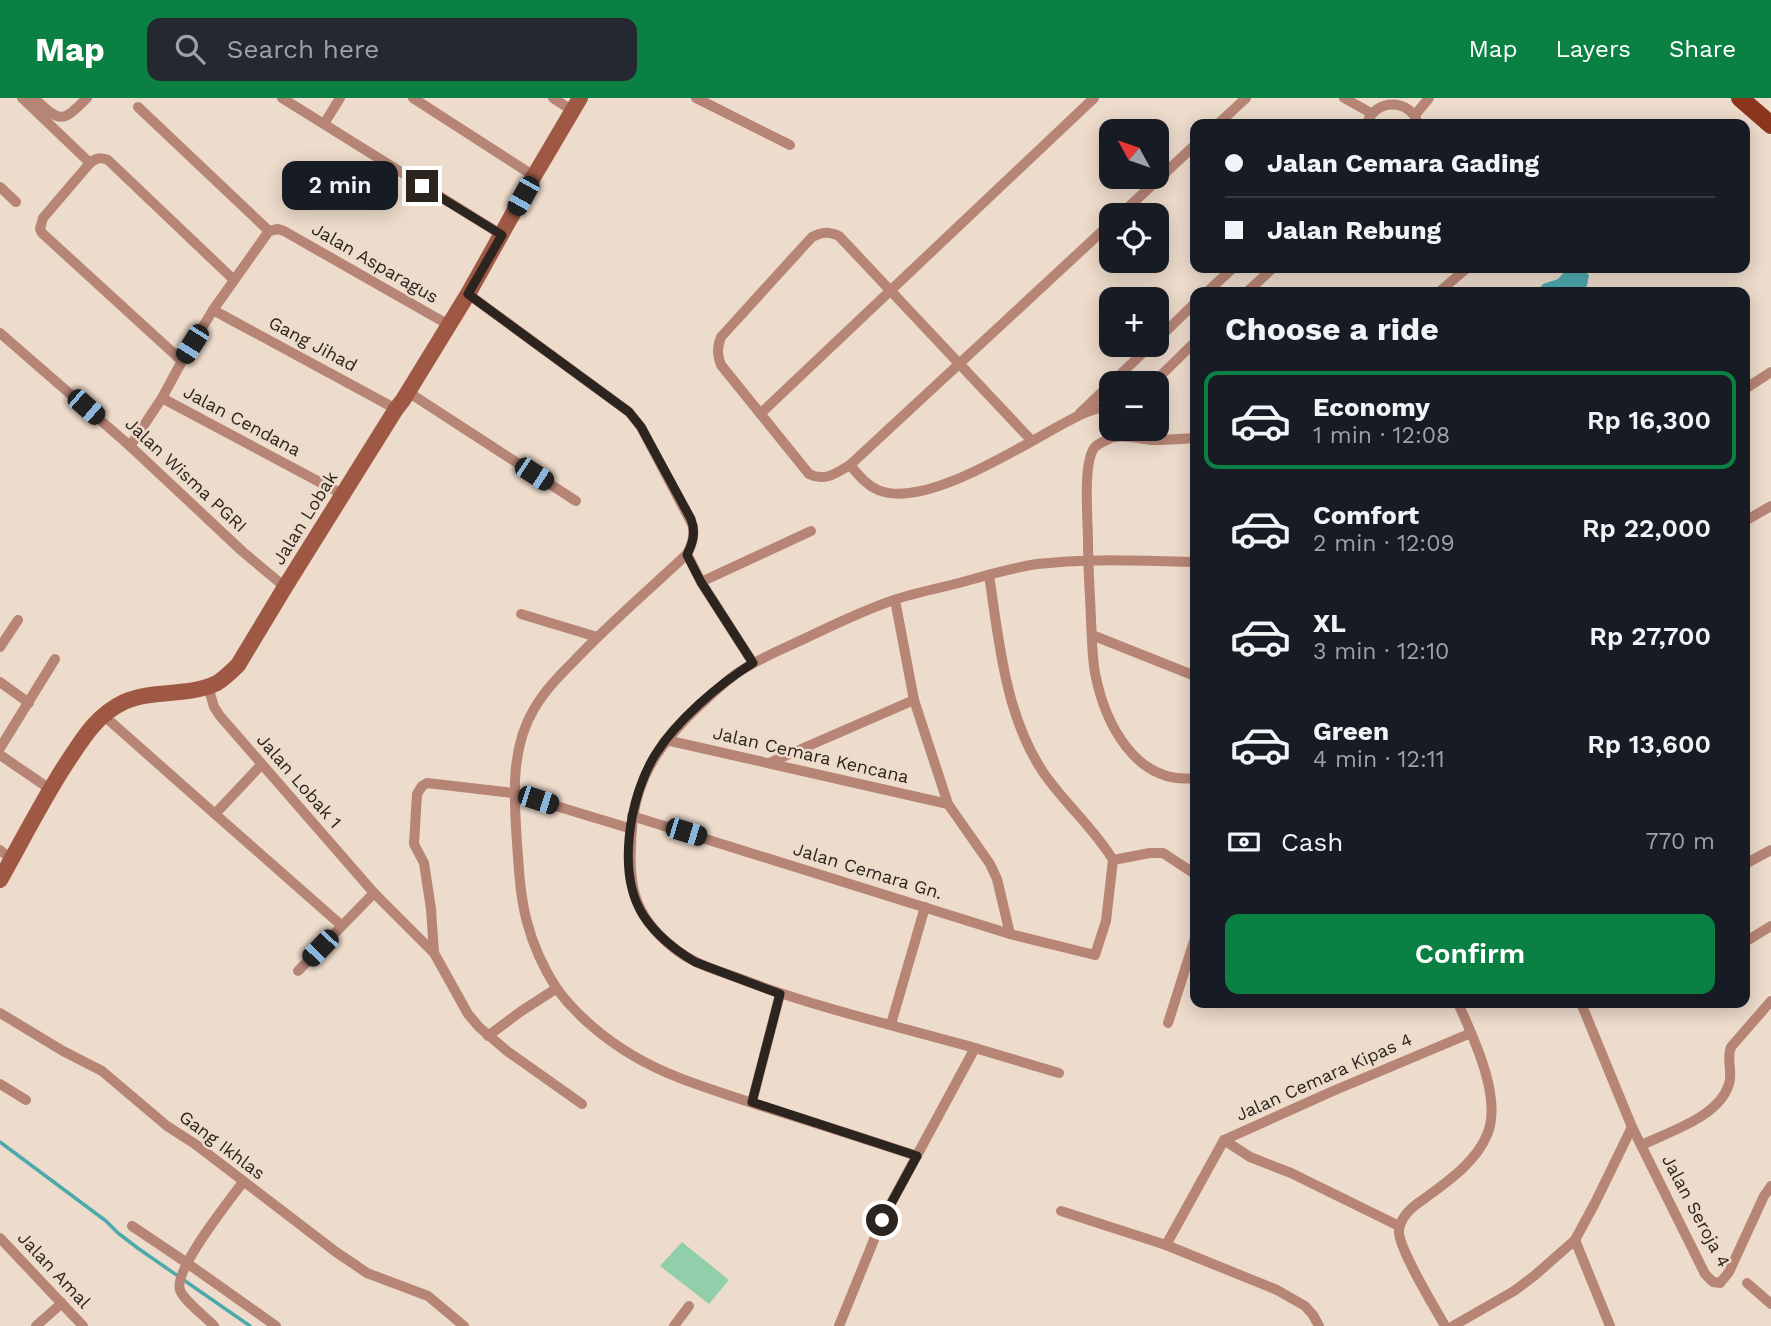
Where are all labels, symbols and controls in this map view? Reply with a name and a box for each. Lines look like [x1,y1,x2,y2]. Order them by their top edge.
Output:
search box [147,18,637,81]
text: Map [35,30,105,69]
icon: search [171,30,209,68]
text: Search here [227,34,379,64]
text: Map [1469,35,1517,63]
text: Layers [1555,35,1631,63]
text: Share [1669,35,1736,63]
north arrow [1099,119,1169,189]
map controls [1099,119,1169,441]
text: Jalan Cemara Gading [1267,148,1539,178]
callout: 2 min [282,162,398,210]
route end [406,170,438,202]
text: 2 min [308,172,372,199]
car [504,173,543,219]
button: locate [1099,203,1169,273]
text: Jalan Rebung [1267,215,1441,245]
street label: Jalan Asparagus [308,218,442,307]
button: + [1099,287,1169,357]
text: Choose a ride [1225,310,1439,348]
street label: Gang Jihad [265,311,361,376]
car [172,321,213,367]
button: − [1099,371,1169,441]
street label: Jalan Cendana [180,381,304,460]
car [64,385,109,429]
icon: car [1229,389,1292,452]
text: Economy [1313,392,1430,422]
text: Rp 16,300 [1587,405,1711,435]
street label: Jalan Wisma PGRI [121,413,251,536]
text: 1 min · 12:08 [1313,422,1450,449]
car [511,454,558,494]
street label: Jalan Lobak [268,467,342,568]
icon: car [1229,497,1292,560]
text: Comfort [1313,500,1419,530]
text: Rp 22,000 [1582,513,1711,543]
text: 2 min · 12:09 [1313,530,1455,557]
icon: car [1229,605,1292,668]
text: XL [1313,608,1346,638]
text: Rp 27,700 [1589,621,1711,651]
text: 3 min · 12:10 [1313,638,1449,665]
icon: car [1229,713,1292,776]
text: Green [1313,716,1389,746]
street label: Jalan Cemara Kencana [711,722,911,787]
street label: Jalan Lobak 1 [253,729,346,832]
text: Rp 13,600 [1587,729,1711,759]
text: 4 min · 12:11 [1313,746,1445,773]
car [515,784,562,816]
car [663,816,710,848]
icon: cash [1225,823,1263,861]
text: Cash [1281,827,1343,857]
text: 770 m [1646,828,1715,855]
street label: Jalan Cemara Gn. [791,838,945,903]
button: Confirm [1225,914,1715,994]
car [298,926,343,970]
street label: Jalan Cemara Kipas 4 [1232,1028,1415,1125]
street label: Gang Ikhlas [175,1106,269,1184]
street label: Jalan Seroja 4 [1658,1151,1735,1271]
route start [866,1204,898,1236]
street label: Jalan Amal [14,1227,95,1313]

